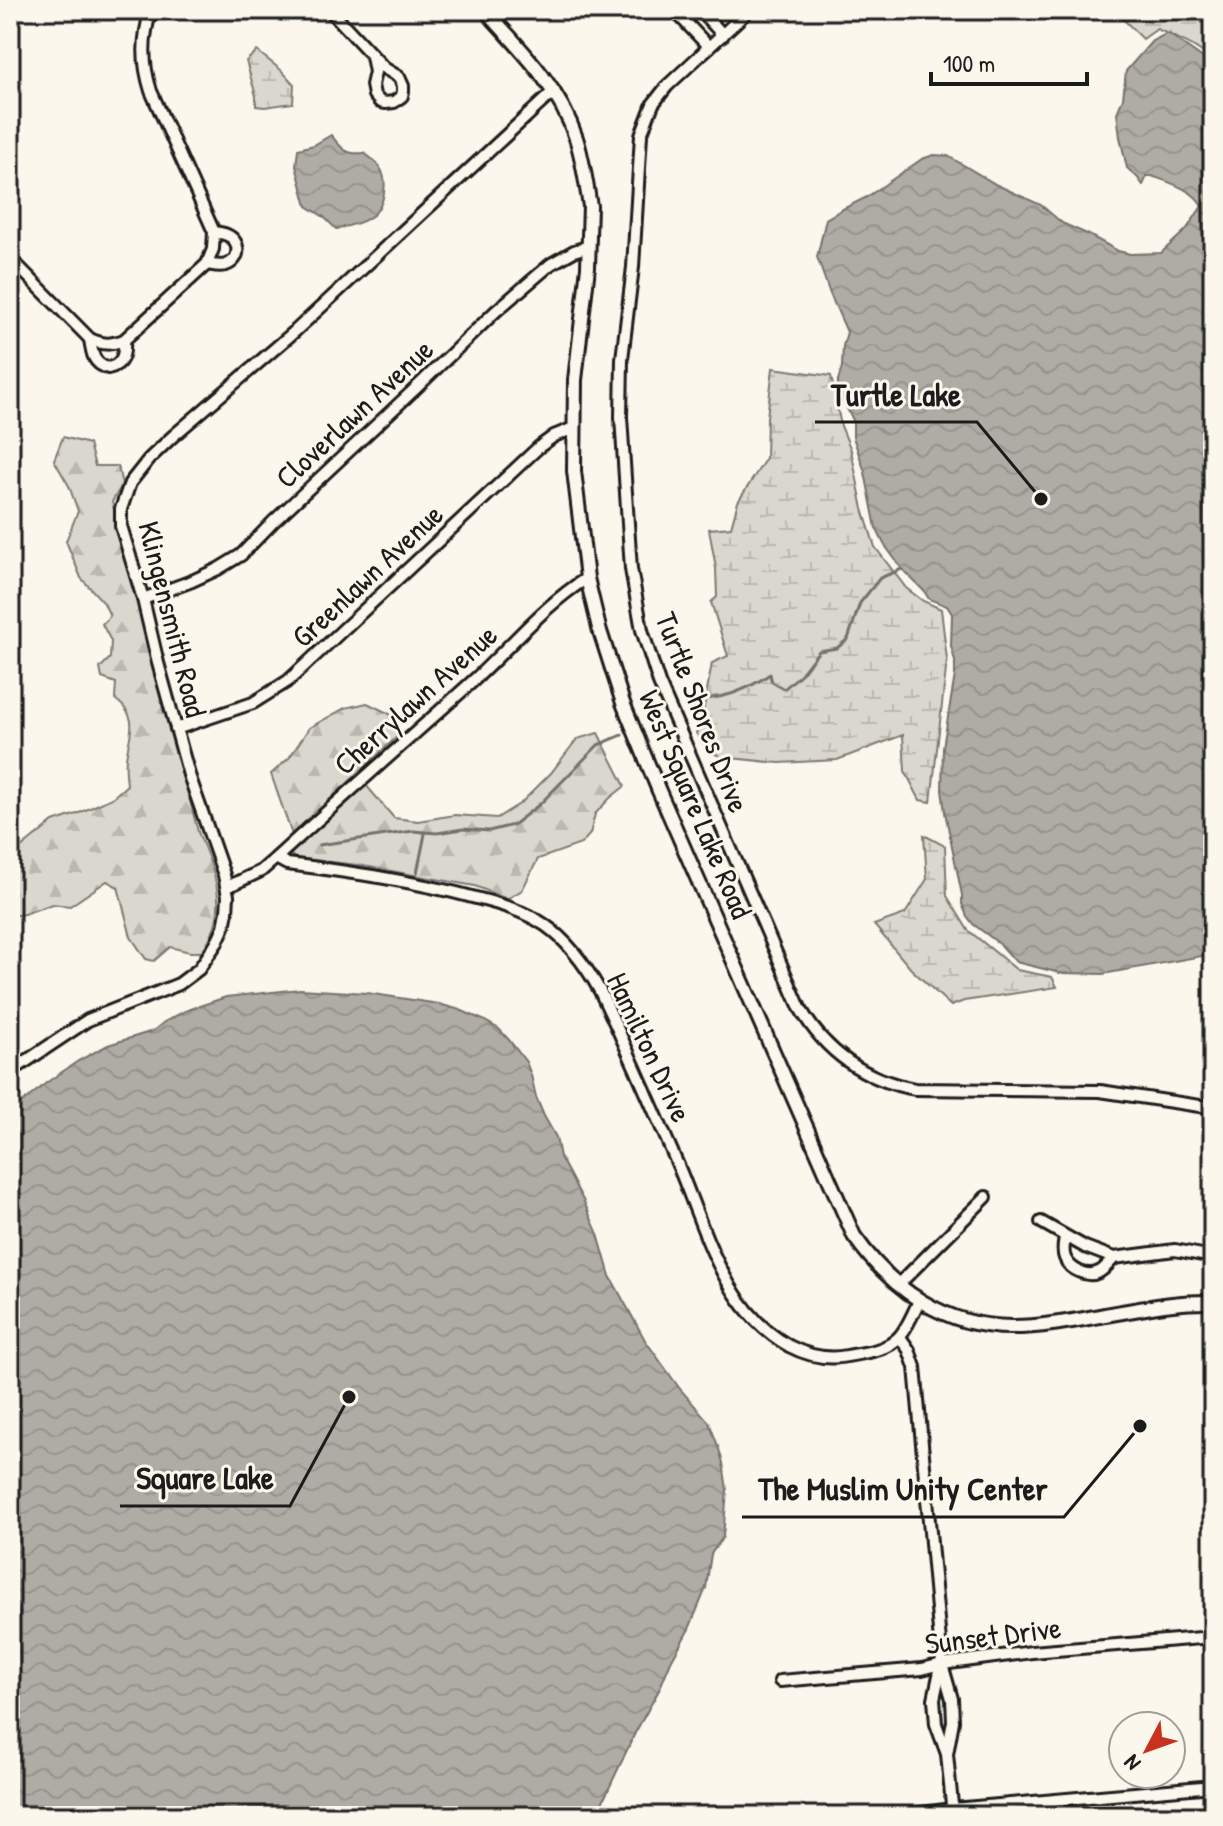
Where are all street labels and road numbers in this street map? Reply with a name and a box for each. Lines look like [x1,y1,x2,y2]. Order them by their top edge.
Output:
street label: Cloverlawn Avenue [266,329,442,497]
street label: Greenlawn Avenue [283,494,451,656]
street label: Klingensmith Road [129,517,217,721]
street label: Turtle Shores Drive [646,606,760,818]
street label: Cherrylawn Avenue [325,615,505,783]
street label: West Square Lake Road [630,684,762,925]
street label: Hamilton Drive [598,966,702,1128]
street label: Sunset Drive [923,1607,1063,1663]

